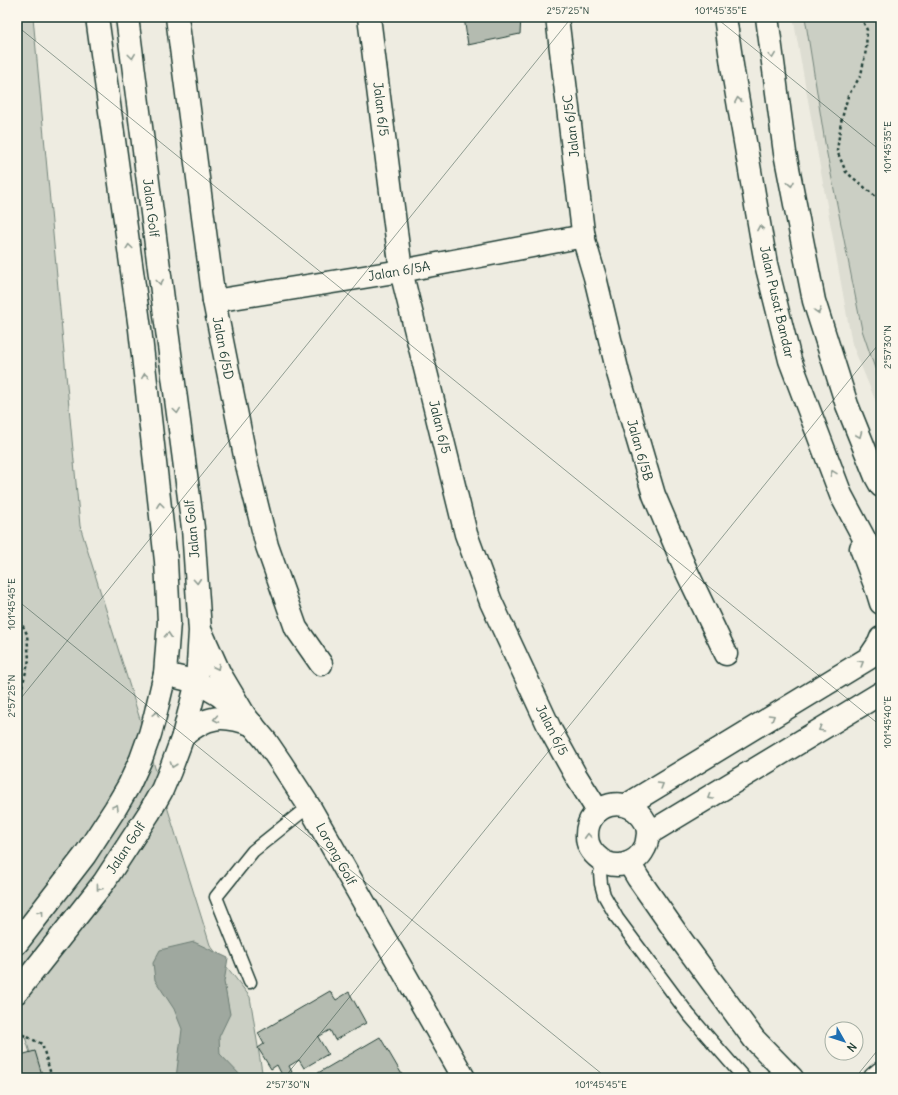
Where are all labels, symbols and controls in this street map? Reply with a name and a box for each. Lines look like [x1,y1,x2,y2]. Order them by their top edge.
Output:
text: 2°57'25"N [547,4,589,17]
text: 101°45'35"E [695,4,747,17]
one-way arrow [127,53,136,59]
one-way arrow [767,53,776,59]
street label: Jalan 6/5 [369,81,393,137]
street label: Jalan 6/5C [559,93,583,158]
one-way arrow [734,97,742,103]
text: 101°45'35"E [881,121,894,173]
street label: Jalan Golf [139,178,163,239]
one-way arrow [786,181,795,187]
one-way arrow [756,225,765,231]
one-way arrow [125,244,134,250]
street label: Jalan Pusat Bandar [756,244,798,361]
street label: Jalan 6/5A [367,257,431,285]
one-way arrow [155,279,164,285]
one-way arrow [813,308,822,315]
street label: Jalan 6/5D [209,315,237,381]
text: 2°57'30"N [881,325,894,369]
one-way arrow [141,373,150,379]
street label: Jalan 6/5 [425,398,455,456]
one-way arrow [173,408,182,414]
street label: Jalan 6/5B [623,417,657,483]
one-way arrow [854,430,862,438]
one-way arrow [829,469,837,476]
street label: Jalan Golf [180,498,204,559]
one-way arrow [156,502,165,508]
text: 101°45'45"E [5,578,18,630]
one-way arrow [193,578,202,584]
one-way arrow [163,632,172,638]
one-way arrow [857,660,864,667]
one-way arrow [212,662,220,670]
text: 2°57'25"N [5,675,18,717]
text: 101°45'40"E [881,696,894,748]
street label: Jalan 6/5 [532,702,572,758]
one-way arrow [151,711,159,718]
one-way arrow [213,714,219,723]
one-way arrow [768,714,775,722]
one-way arrow [818,725,825,732]
one-way arrow [169,761,177,768]
one-way arrow [657,782,664,790]
one-way arrow [707,792,714,800]
one-way arrow [111,804,119,811]
street label: Jalan Golf [103,818,150,877]
street label: Lorong Golf [312,820,360,889]
one-way arrow [583,832,592,839]
one-way arrow [97,883,104,890]
one-way arrow [36,910,43,917]
north arrow [824,1021,864,1061]
text: N [844,1040,860,1055]
text: 2°57'30"N [266,1078,310,1091]
text: 101°45'45"E [575,1078,627,1091]

